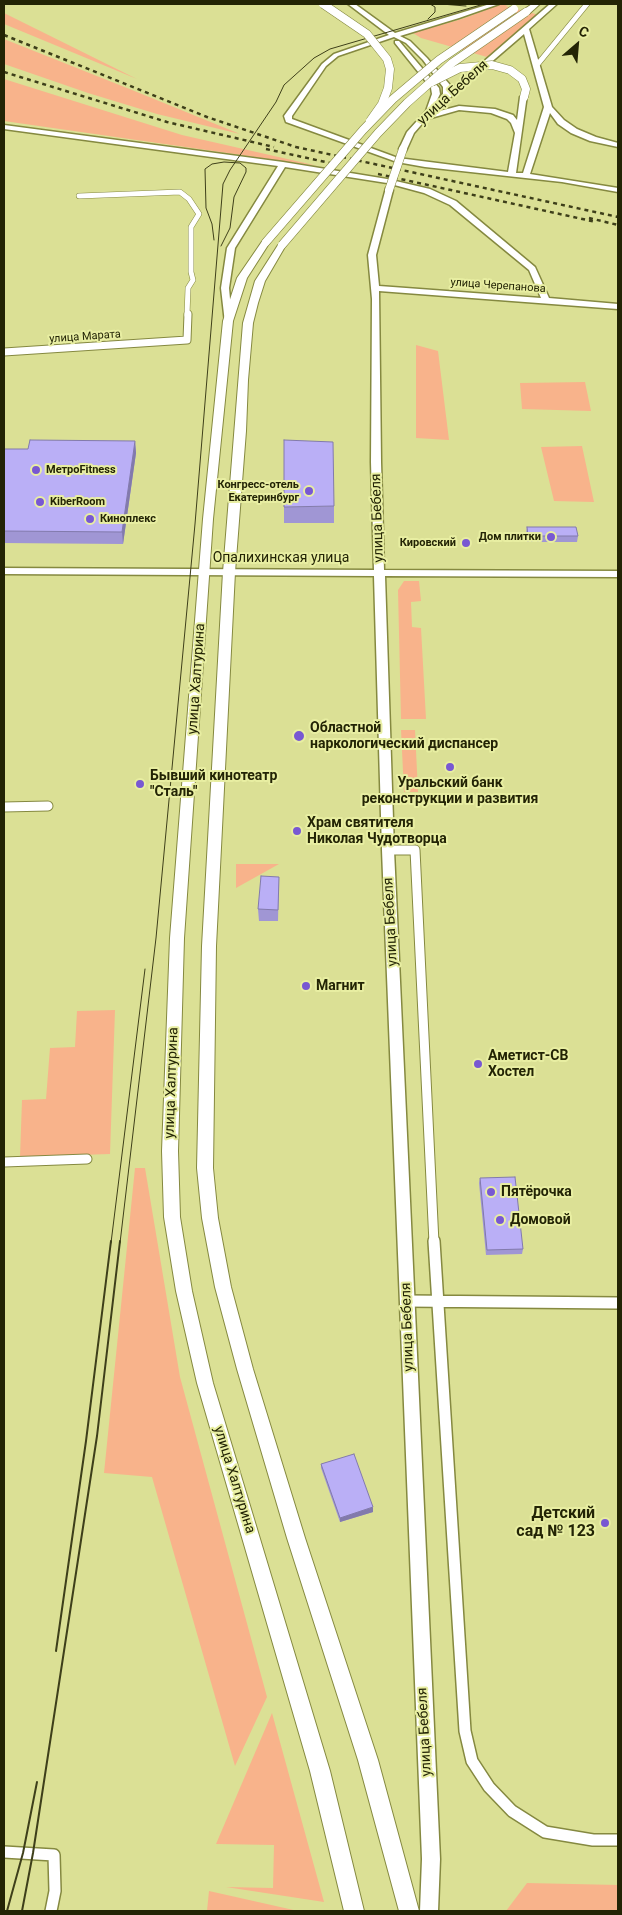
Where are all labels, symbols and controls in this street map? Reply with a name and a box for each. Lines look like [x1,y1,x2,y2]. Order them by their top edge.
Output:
north arrow [552,20,602,70]
text: С [576,22,592,41]
street label: улица Бебеля [414,57,492,129]
street label: улица Черепанова [450,276,546,296]
street label: улица Марата [49,328,121,346]
place label: МетроFitness [46,463,116,477]
marker: МетроFitness [30,464,42,476]
street label: улица Бебеля [368,473,388,563]
place label: Конгресс-отель Екатеринбург [217,478,299,504]
marker: Конгресс-отель Екатеринбург [303,485,315,497]
place label: KiberRoom [50,495,105,509]
marker: KiberRoom [34,496,46,508]
place label: Киноплекс [100,512,156,526]
marker: Киноплекс [84,513,96,525]
place label: Дом плитки [479,530,541,544]
marker: Дом плитки [545,531,557,543]
place label: Кировский [400,536,456,550]
marker: Кировский [460,537,472,549]
street label: Опалихинская улица [213,550,349,566]
street label: улица Халтурина [185,623,209,735]
place label: Областной наркологический диспансер [310,720,498,752]
marker: Областной наркологический диспансер [292,729,306,743]
marker: Уральский банк реконструкции и развития [444,761,456,773]
place label: Бывший кинотеатр "Сталь" [150,768,277,800]
place label: Уральский банк реконструкции и развития [362,775,538,808]
marker: Бывший кинотеатр "Сталь" [134,778,146,790]
place label: Храм святителя Николая Чудотворца [307,815,447,848]
marker: Храм святителя Николая Чудотворца [291,825,303,837]
street label: улица Бебеля [380,877,402,967]
place label: Магнит [316,978,365,994]
marker: Магнит [300,980,312,992]
street label: улица Халтурина [162,1027,182,1139]
place label: Аметист-СВ Хостел [488,1048,568,1080]
marker: Аметист-СВ Хостел [472,1058,484,1070]
place label: Пятёрочка [501,1184,572,1200]
marker: Пятёрочка [485,1186,497,1198]
place label: Домовой [510,1212,571,1228]
marker: Домовой [494,1214,506,1226]
street label: улица Бебеля [398,1282,418,1372]
street label: улица Халтурина [210,1424,258,1536]
place label: Детский сад № 123 [516,1504,595,1542]
marker: Детский сад № 123 [599,1517,611,1529]
street label: улица Бебеля [414,1687,436,1777]

